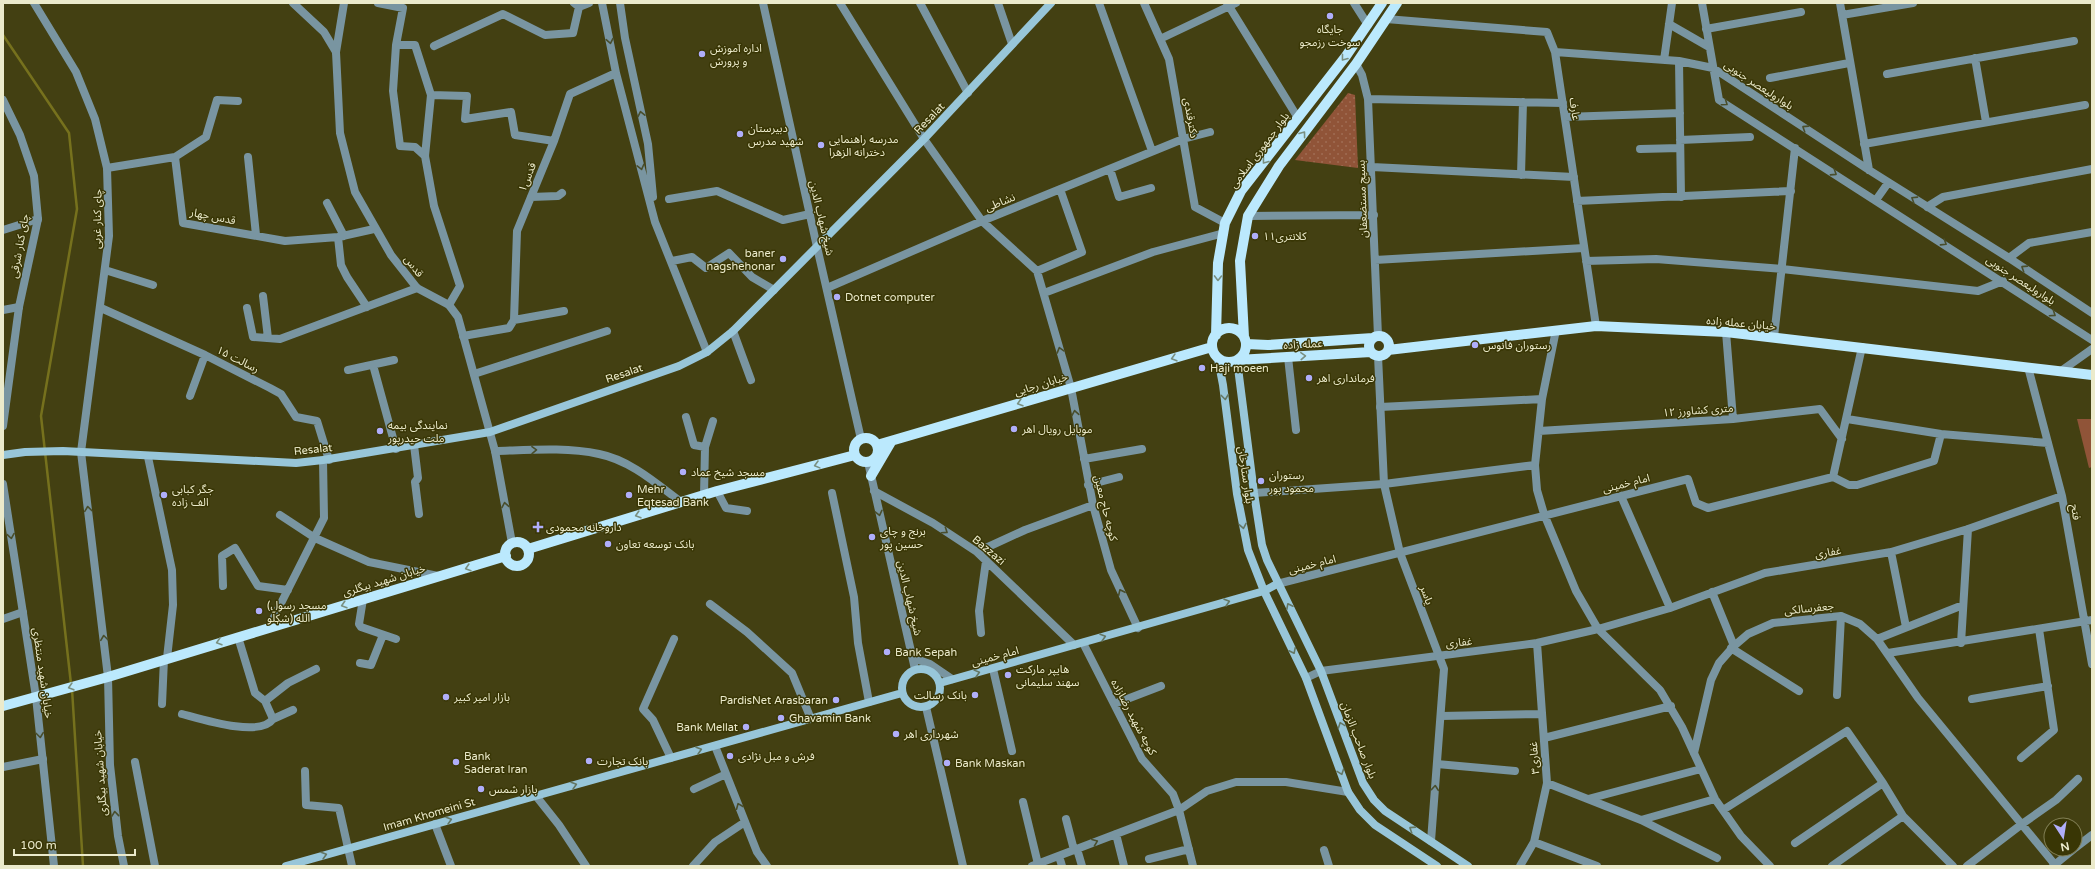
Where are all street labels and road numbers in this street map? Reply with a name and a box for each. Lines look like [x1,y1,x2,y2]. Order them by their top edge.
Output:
street label: بلوارولیعصر جنوبی [1722,58,1796,113]
street label: دکترقندی [1181,97,1200,139]
street label: عارف [1566,97,1583,122]
street label: Resalat [911,100,947,137]
street label: بلوار جمهوری اسلامی [1227,110,1292,191]
street label: بسیج مستضعفان [1355,160,1371,238]
street label: قدس۱ [516,161,539,194]
street label: شیخ شهاب الدین [806,179,837,257]
street label: چای کنار غربی [90,188,106,249]
street label: نشاطی [983,191,1017,214]
street label: قدس چهار [188,206,237,228]
street label: چای کنار شرقی [7,212,33,279]
street label: قدس [401,253,426,280]
street label: بلوارولیعصر جنوبی [1984,253,2058,308]
street label: خیابان عمله زاده [1706,314,1777,333]
street label: عمله زاده [1283,337,1324,352]
street label: رسالت ۱۵ [214,343,261,376]
street label: Resalat [604,361,644,386]
street label: خیابان رجایی [1013,370,1070,399]
street label: ۱۲ متری کشاورز [1662,402,1734,419]
street label: Resalat [293,441,333,458]
street label: بلوار ستارخان [1235,446,1256,505]
street label: امام خمینی [1601,471,1652,497]
street label: کوچه حاج معین [1090,474,1120,543]
street label: فتح [2067,503,2083,521]
street label: Bazzazi [969,533,1008,568]
street label: غفاری [1814,544,1843,561]
street label: امام خمینی [1287,552,1338,578]
street label: شیخ شهاب الدین [894,559,925,637]
street label: خیابان شهید بیگلری [341,562,428,599]
street label: یاسر [1417,583,1436,607]
street label: جعفرسالکی [1783,599,1835,618]
street label: خیابان شهید منتظری [30,627,55,720]
street label: غفاری [1445,635,1473,650]
street label: امام خمینی [970,644,1021,670]
street label: کوچه شهید رضازاده [1107,677,1159,758]
street label: بلوار صاحب الزمان [1338,700,1379,781]
street label: خیابان شهید بیگلری [91,729,110,816]
street label: غفاری۳ [1527,741,1542,775]
street label: Imam Khomeini St [382,795,477,834]

